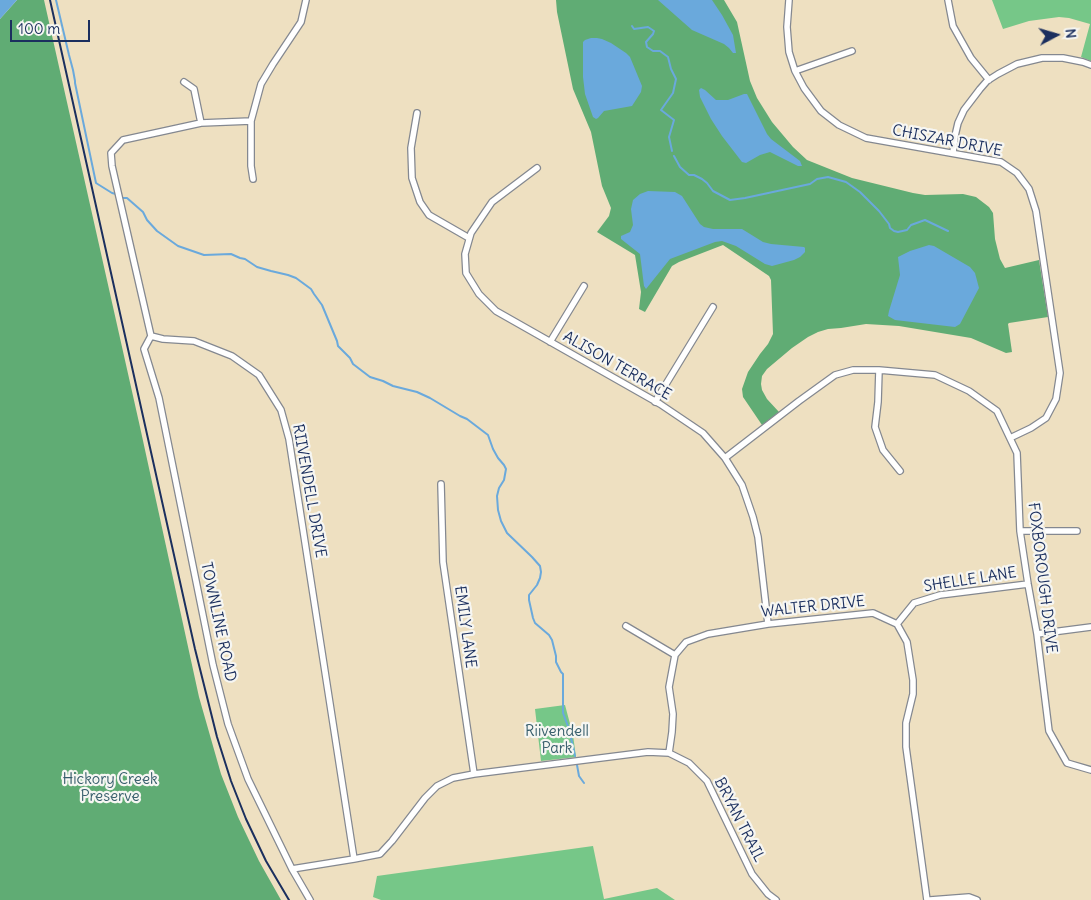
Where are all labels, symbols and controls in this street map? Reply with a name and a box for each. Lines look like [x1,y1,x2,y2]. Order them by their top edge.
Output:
scale bar [12,10,92,42]
north arrow [1031,10,1081,60]
text: 100 m [18,19,60,38]
text: N [1061,28,1080,39]
street label: CHISZAR DRIVE [891,122,1003,160]
street label: ALISON TERRACE [560,328,674,404]
street label: RIIVENDELL DRIVE [288,423,330,559]
street label: FOXBOROUGH DRIVE [1024,502,1060,654]
street label: TOWNLINE ROAD [197,561,239,683]
street label: SHELLE LANE [922,564,1018,596]
street label: EMILY LANE [450,585,480,669]
street label: WALTER DRIVE [760,593,866,621]
park label: Riivendell Park [525,723,589,758]
park label: Hickory Creek Preserve [62,771,158,806]
street label: BRYAN TRAIL [710,775,768,865]

